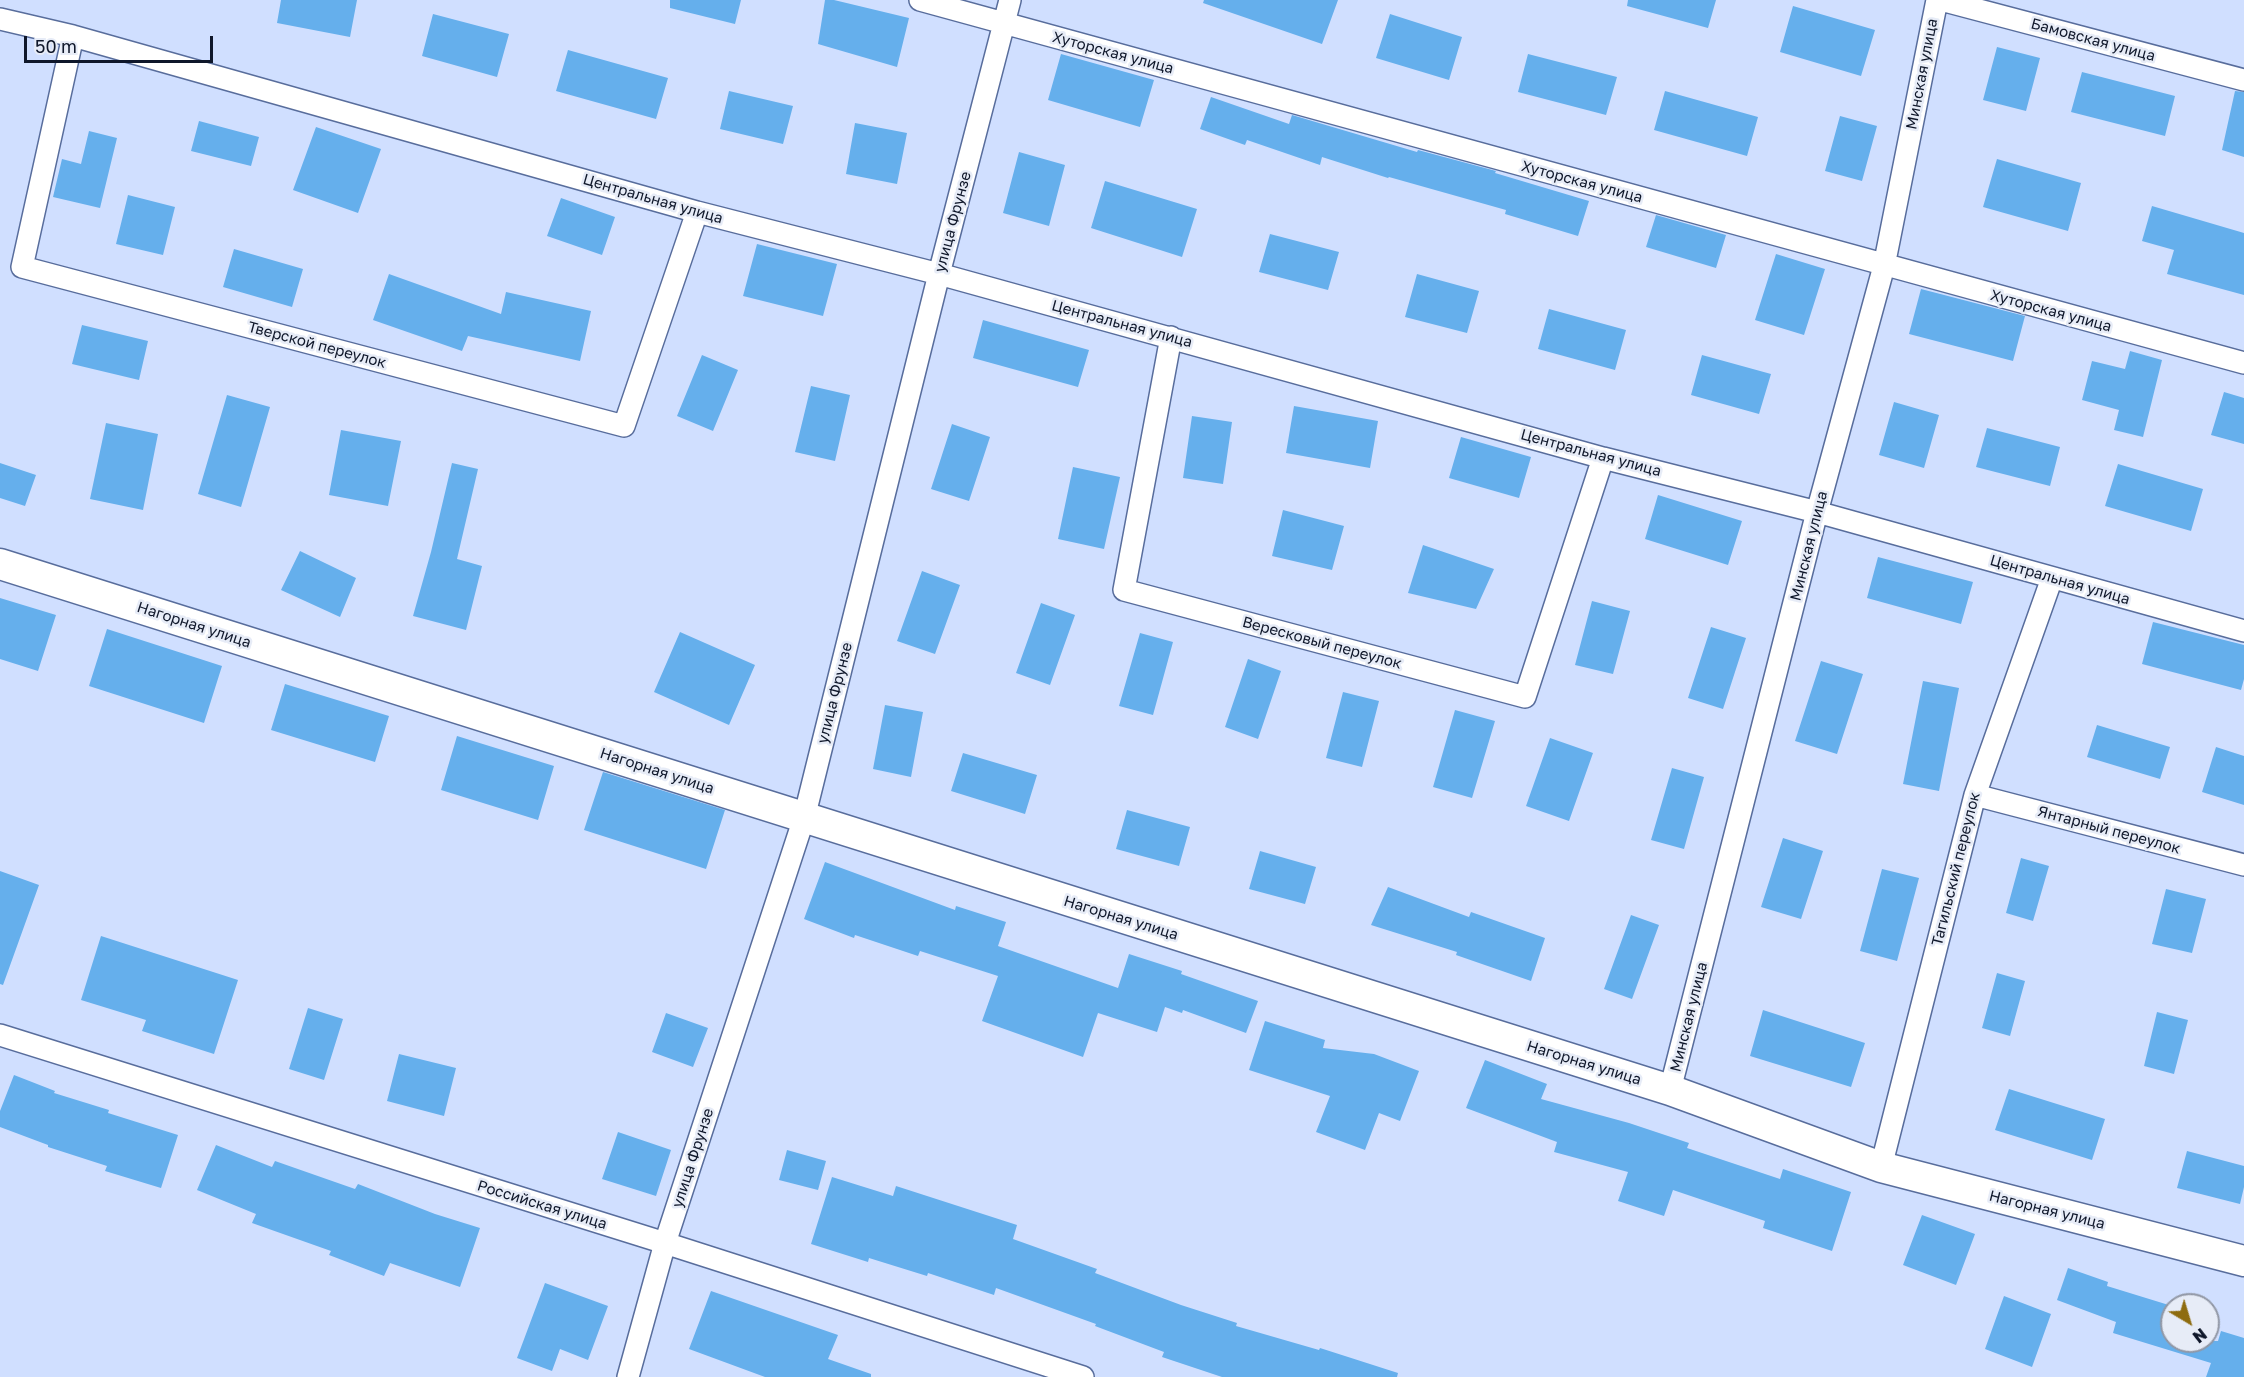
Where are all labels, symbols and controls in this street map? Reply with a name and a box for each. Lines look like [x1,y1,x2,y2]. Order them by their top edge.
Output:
street label: Бамовская улица [2029,15,2157,65]
street label: Минская улица [1902,17,1942,131]
scale bar [27,24,216,62]
street label: Хуторская улица [1050,28,1176,78]
text: 50 m [35,35,77,57]
street label: Хуторская улица [1519,157,1645,207]
street label: Центральная улица [581,170,725,228]
street label: улица Фрунзе [931,170,975,274]
street label: Хуторская улица [1988,286,2114,336]
street label: Центральная улица [1050,297,1194,351]
street label: Тверской переулок [246,318,388,372]
street label: Центральная улица [1519,426,1663,480]
street label: Минская улица [1787,489,1831,603]
street label: Центральная улица [1988,551,2132,609]
street label: Нагорная улица [135,598,253,652]
street label: Вересковый переулок [1240,613,1404,673]
street label: улица Фрунзе [814,641,856,745]
street label: Нагорная улица [598,744,716,798]
street label: Тагильский переулок [1928,790,1984,948]
street label: Янтарный переулок [2036,802,2182,858]
street label: Нагорная улица [1062,892,1180,944]
street label: Минская улица [1667,960,1711,1074]
street label: Нагорная улица [1525,1037,1643,1089]
street label: улица Фрунзе [668,1106,718,1210]
street label: Российская улица [475,1177,609,1233]
street label: Нагорная улица [1987,1187,2107,1233]
north arrow [2160,1293,2220,1353]
text: N [2189,1324,2211,1347]

